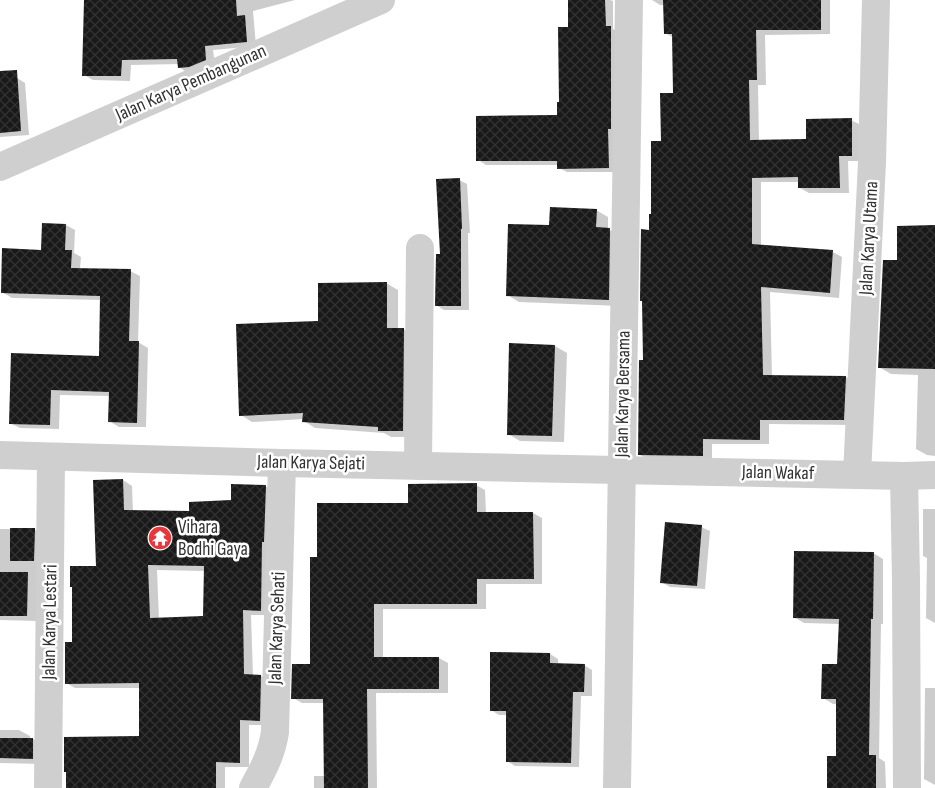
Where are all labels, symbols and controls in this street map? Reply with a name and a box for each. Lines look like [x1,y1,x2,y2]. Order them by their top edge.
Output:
street label: Jalan Karya Pembangunan [111,39,270,127]
street label: Jalan Karya Utama [854,180,883,296]
street label: Jalan Karya Bersama [610,330,636,459]
street label: Jalan Karya Sejati [256,451,365,475]
street label: Jalan Wakaf [741,461,815,485]
place label: Vihara Bodhi Gaya [178,516,248,561]
temple icon: Vihara Bodhi Gaya [147,525,173,551]
street label: Jalan Karya Lestari [37,564,63,681]
street label: Jalan Karya Sehati [264,571,290,686]

